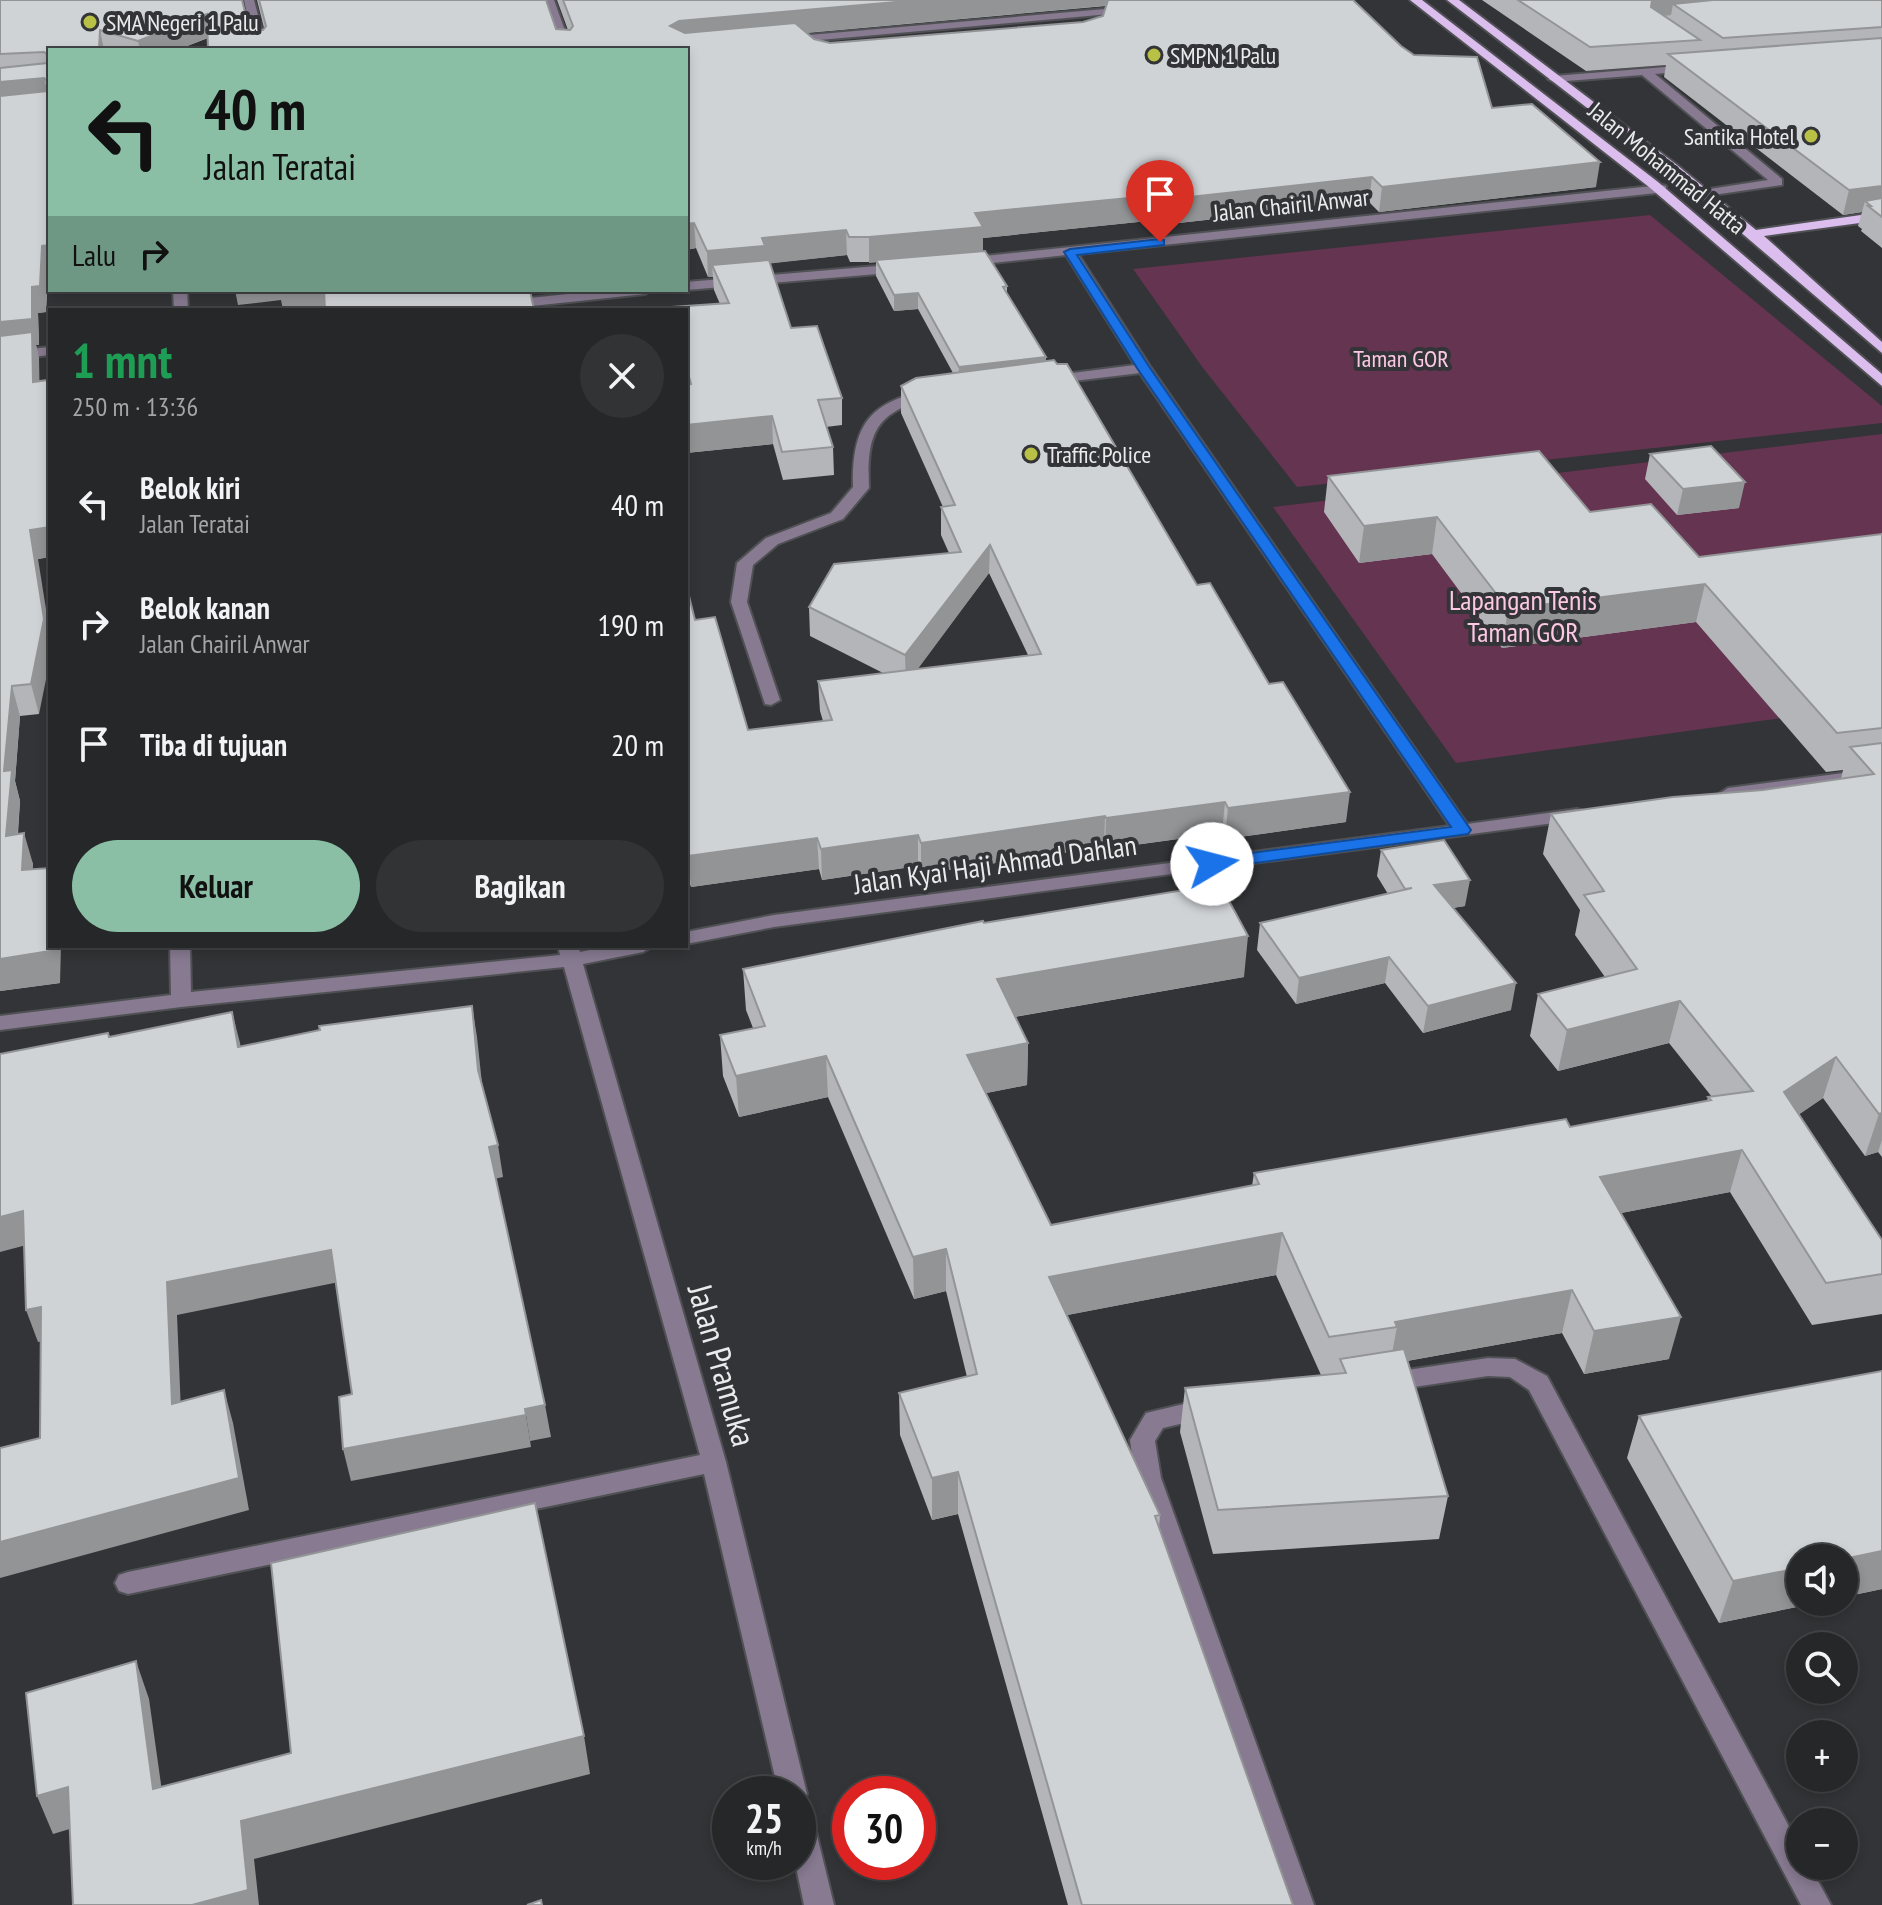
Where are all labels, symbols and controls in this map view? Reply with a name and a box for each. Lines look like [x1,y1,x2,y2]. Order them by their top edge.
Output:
place label: SMA Negeri 1 Palu [106,7,259,38]
marker: SMA Negeri 1 Palu [81,13,99,31]
place label: SMPN 1 Palu [1170,40,1276,71]
marker: SMPN 1 Palu [1145,46,1163,64]
text: 40 m [204,73,306,145]
icon: left [72,80,176,184]
street label: Jalan Mohammad Hatta [1581,94,1752,241]
place label: Santika Hotel [1684,121,1795,152]
marker: Santika Hotel [1802,127,1820,145]
text: Jalan Teratai [204,143,356,190]
pin [1126,160,1194,242]
icon: arrive [1138,172,1182,216]
street label: Jalan Chairil Anwar [1211,181,1371,229]
icon: right [132,232,176,276]
text: Lalu [72,235,116,274]
text: 1 mnt [72,329,172,391]
button: close [580,334,664,418]
park label: Taman GOR [1353,343,1449,374]
text: 250 m · 13:36 [72,390,198,423]
place label: Traffic Police [1047,439,1151,470]
marker: Traffic Police [1022,445,1040,463]
text: Belok kiri [140,468,241,507]
icon: left [72,482,116,526]
text: 40 m [611,485,664,524]
text: Jalan Teratai [140,507,250,540]
park label: Lapangan Tenis Taman GOR [1449,581,1597,650]
text: Belok kanan [140,588,270,627]
icon: right [72,602,116,646]
text: 190 m [598,605,664,644]
text: Jalan Chairil Anwar [140,627,310,660]
icon: arrive [72,722,116,766]
text: Tiba di tujuan [140,725,287,764]
text: 20 m [611,725,664,764]
position arrow [1170,822,1254,906]
street label: Jalan Kyai Haji Ahmad Dahlan [850,826,1139,902]
button: Keluar [72,840,360,932]
button: Bagikan [376,840,664,932]
street label: Jalan Pramuka [679,1278,767,1451]
map controls [1786,1544,1858,1880]
button: sound [1786,1544,1858,1616]
button: search [1786,1632,1858,1704]
button: + [1786,1720,1858,1792]
speed limit sign: 30 [832,1776,936,1880]
text: 25 [745,1792,783,1844]
button: − [1786,1808,1858,1880]
text: km/h [746,1835,782,1861]

